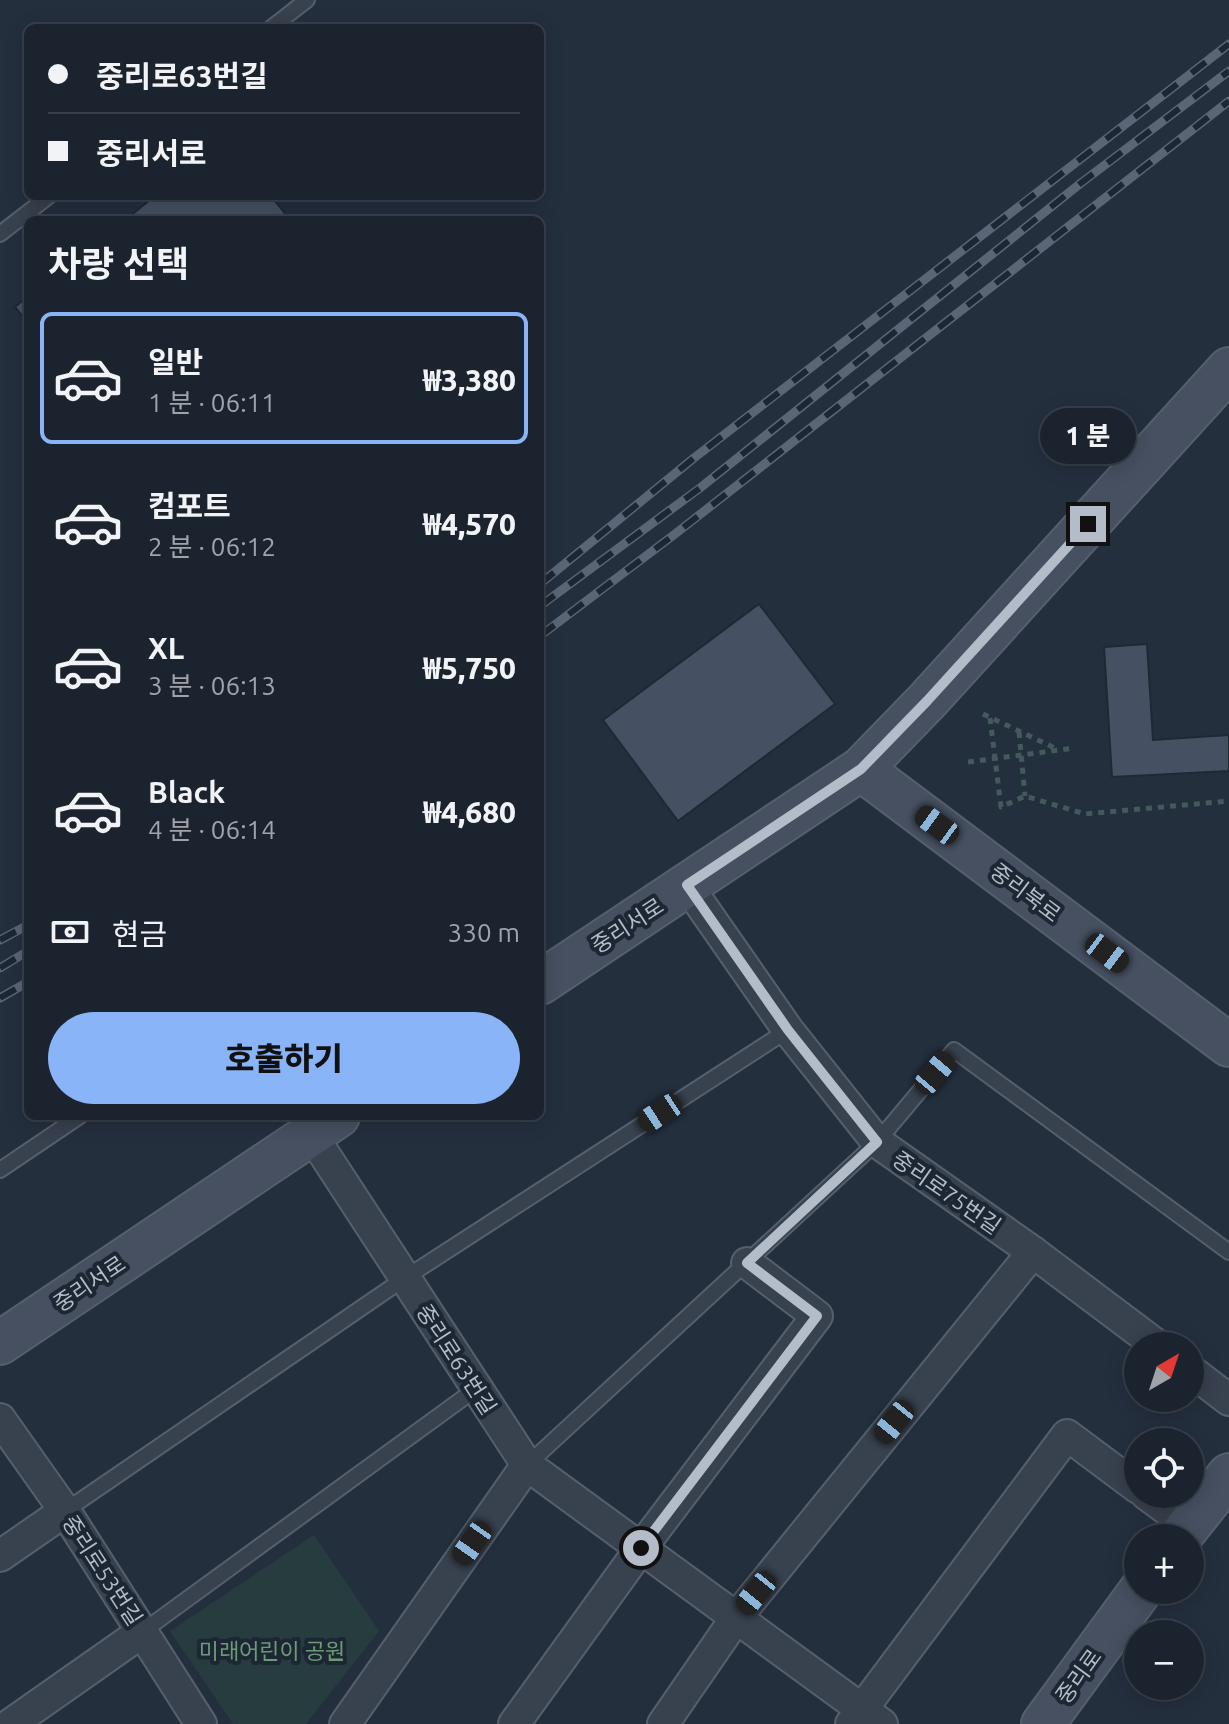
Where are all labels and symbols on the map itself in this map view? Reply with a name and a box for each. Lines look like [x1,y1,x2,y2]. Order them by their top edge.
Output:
callout: 1 분 [1040,408,1136,464]
route end [1070,506,1106,542]
car [911,801,963,849]
street label: 중리북로 [986,858,1066,926]
street label: 중리서로 [586,892,668,958]
car [1081,929,1133,977]
car [910,1047,960,1099]
car [633,1090,687,1136]
street label: 중리로75번길 [888,1146,1006,1238]
street label: 중리서로 [48,1250,130,1316]
street label: 중리로63번길 [412,1299,502,1419]
north arrow [1124,1332,1204,1412]
car [870,1396,918,1448]
street label: 중리로53번길 [58,1510,148,1630]
car [448,1516,496,1570]
route start [623,1530,659,1566]
car [732,1567,780,1619]
park label: 미래어린이 공원 [199,1638,345,1663]
street label: 중리로 [1050,1644,1106,1708]

